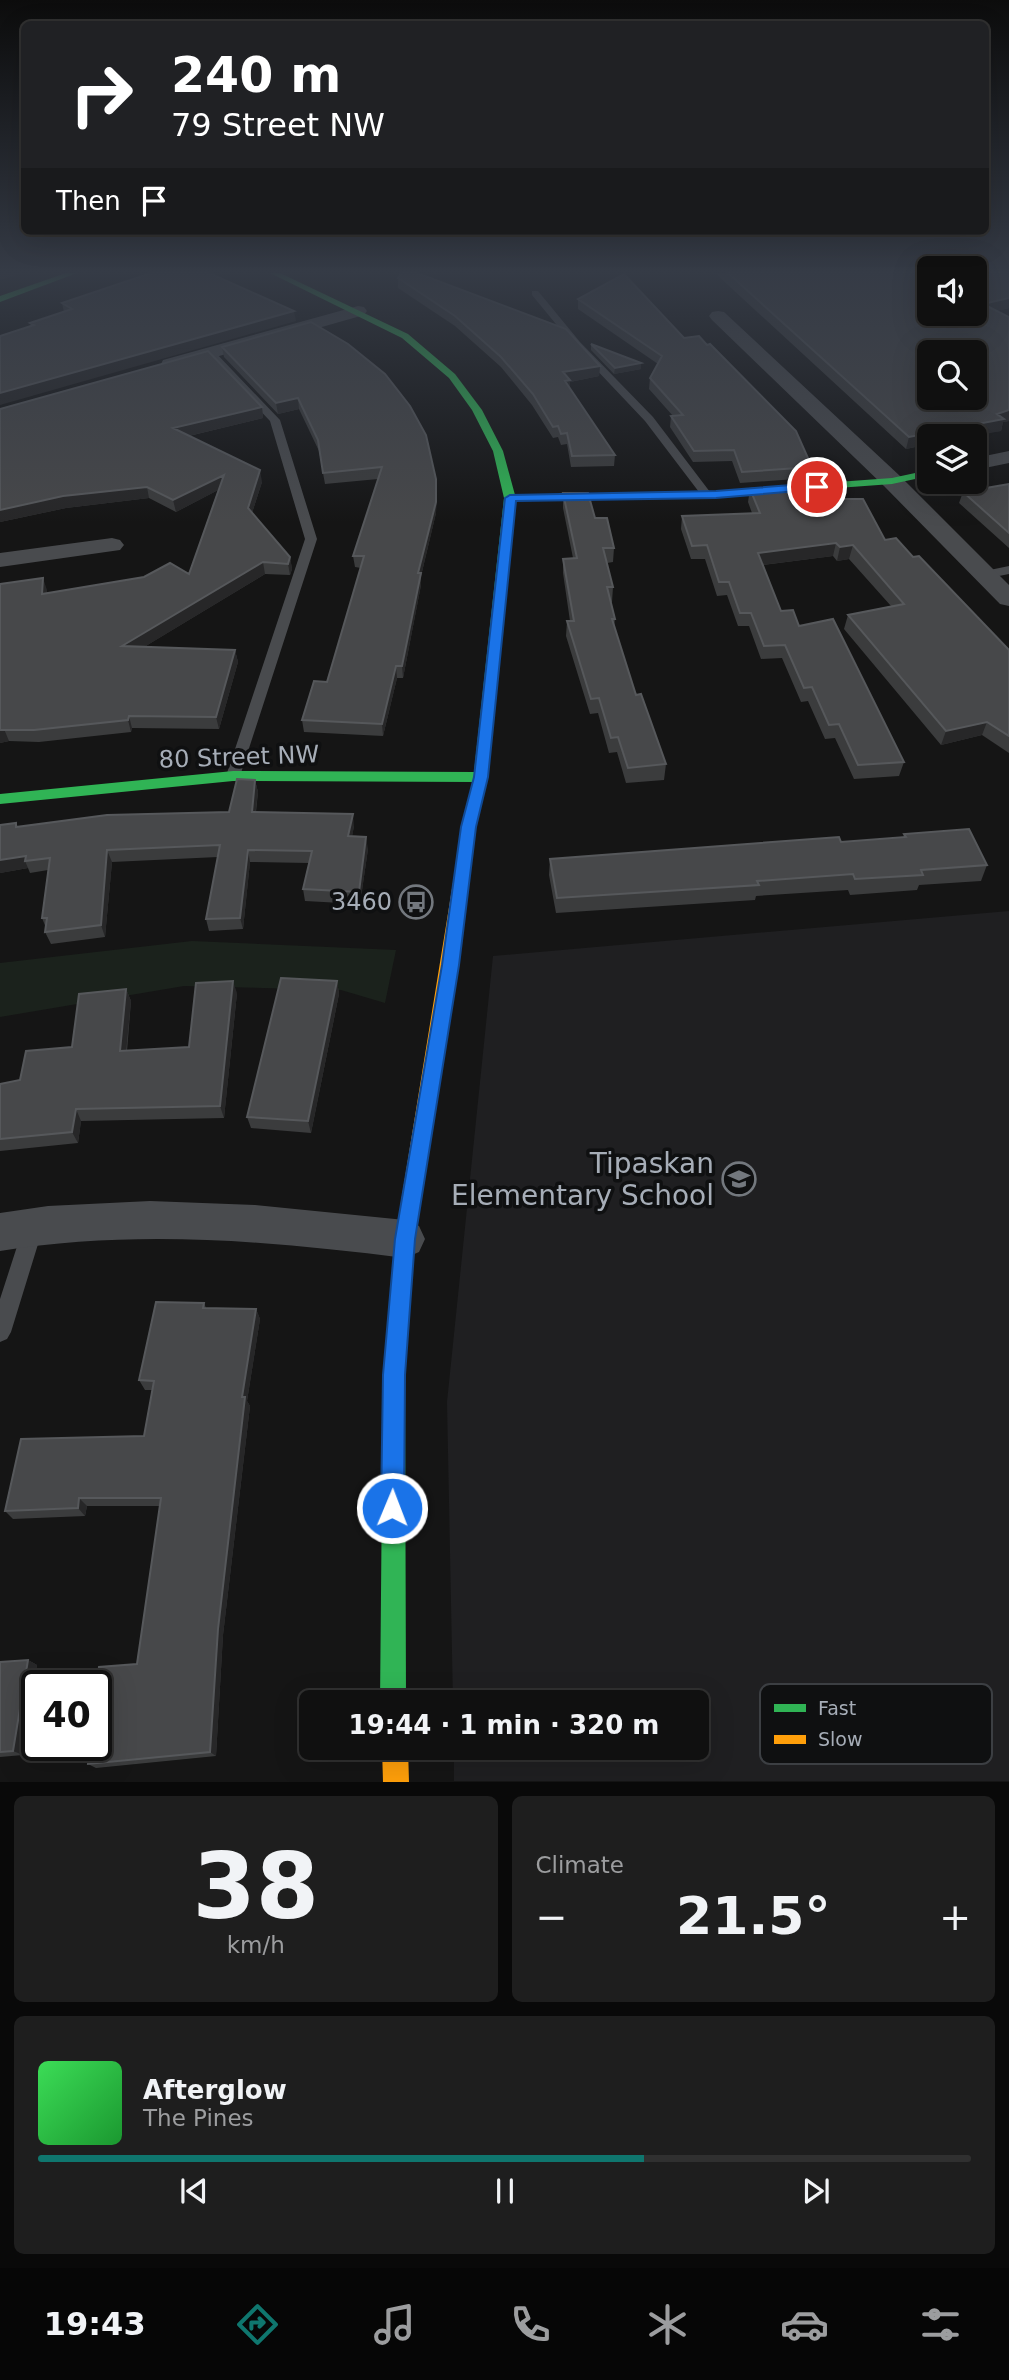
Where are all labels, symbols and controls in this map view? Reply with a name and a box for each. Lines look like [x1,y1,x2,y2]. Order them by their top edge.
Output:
text: 240 m [171,47,341,104]
icon: right [56,49,147,140]
text: 79 Street NW [171,106,385,144]
icon: arrive [135,182,173,220]
text: Then [56,186,121,216]
map controls [917,256,987,494]
button: sound [917,256,987,326]
button: search [917,340,987,410]
button: layers [917,424,987,494]
pin [787,457,847,517]
icon: arrive [798,468,836,506]
street label: 80 Street NW [158,740,320,774]
bus stop icon: 3460 [397,883,435,921]
place label: 3460 [331,888,392,916]
place label: Tipaskan Elementary School [451,1147,714,1212]
school or university icon: Tipaskan Elementary School [720,1160,758,1198]
position arrow [355,1471,429,1545]
speed limit sign: 40 [21,1670,112,1761]
legend [760,1684,992,1764]
text: Fast [818,1697,856,1719]
text: 19:44 · 1 min · 320 m [349,1710,659,1740]
text: Slow [818,1728,863,1750]
text: 38 [192,1834,319,1939]
text: Climate [536,1852,624,1878]
text: 21.5° [676,1886,830,1946]
text: − [536,1895,567,1939]
text: + [939,1895,971,1939]
text: km/h [227,1932,285,1958]
text: Afterglow [143,2075,287,2105]
text: The Pines [143,2105,254,2131]
icon: previous [175,2172,213,2210]
icon: pause [486,2172,524,2210]
icon: next [797,2172,835,2210]
icon: directions [233,2300,282,2349]
icon: music [370,2300,419,2349]
icon: phone [506,2300,555,2349]
icon: climate [643,2300,692,2349]
icon: car [780,2300,829,2349]
icon: filters [916,2300,965,2349]
text: 19:43 [44,2305,146,2343]

